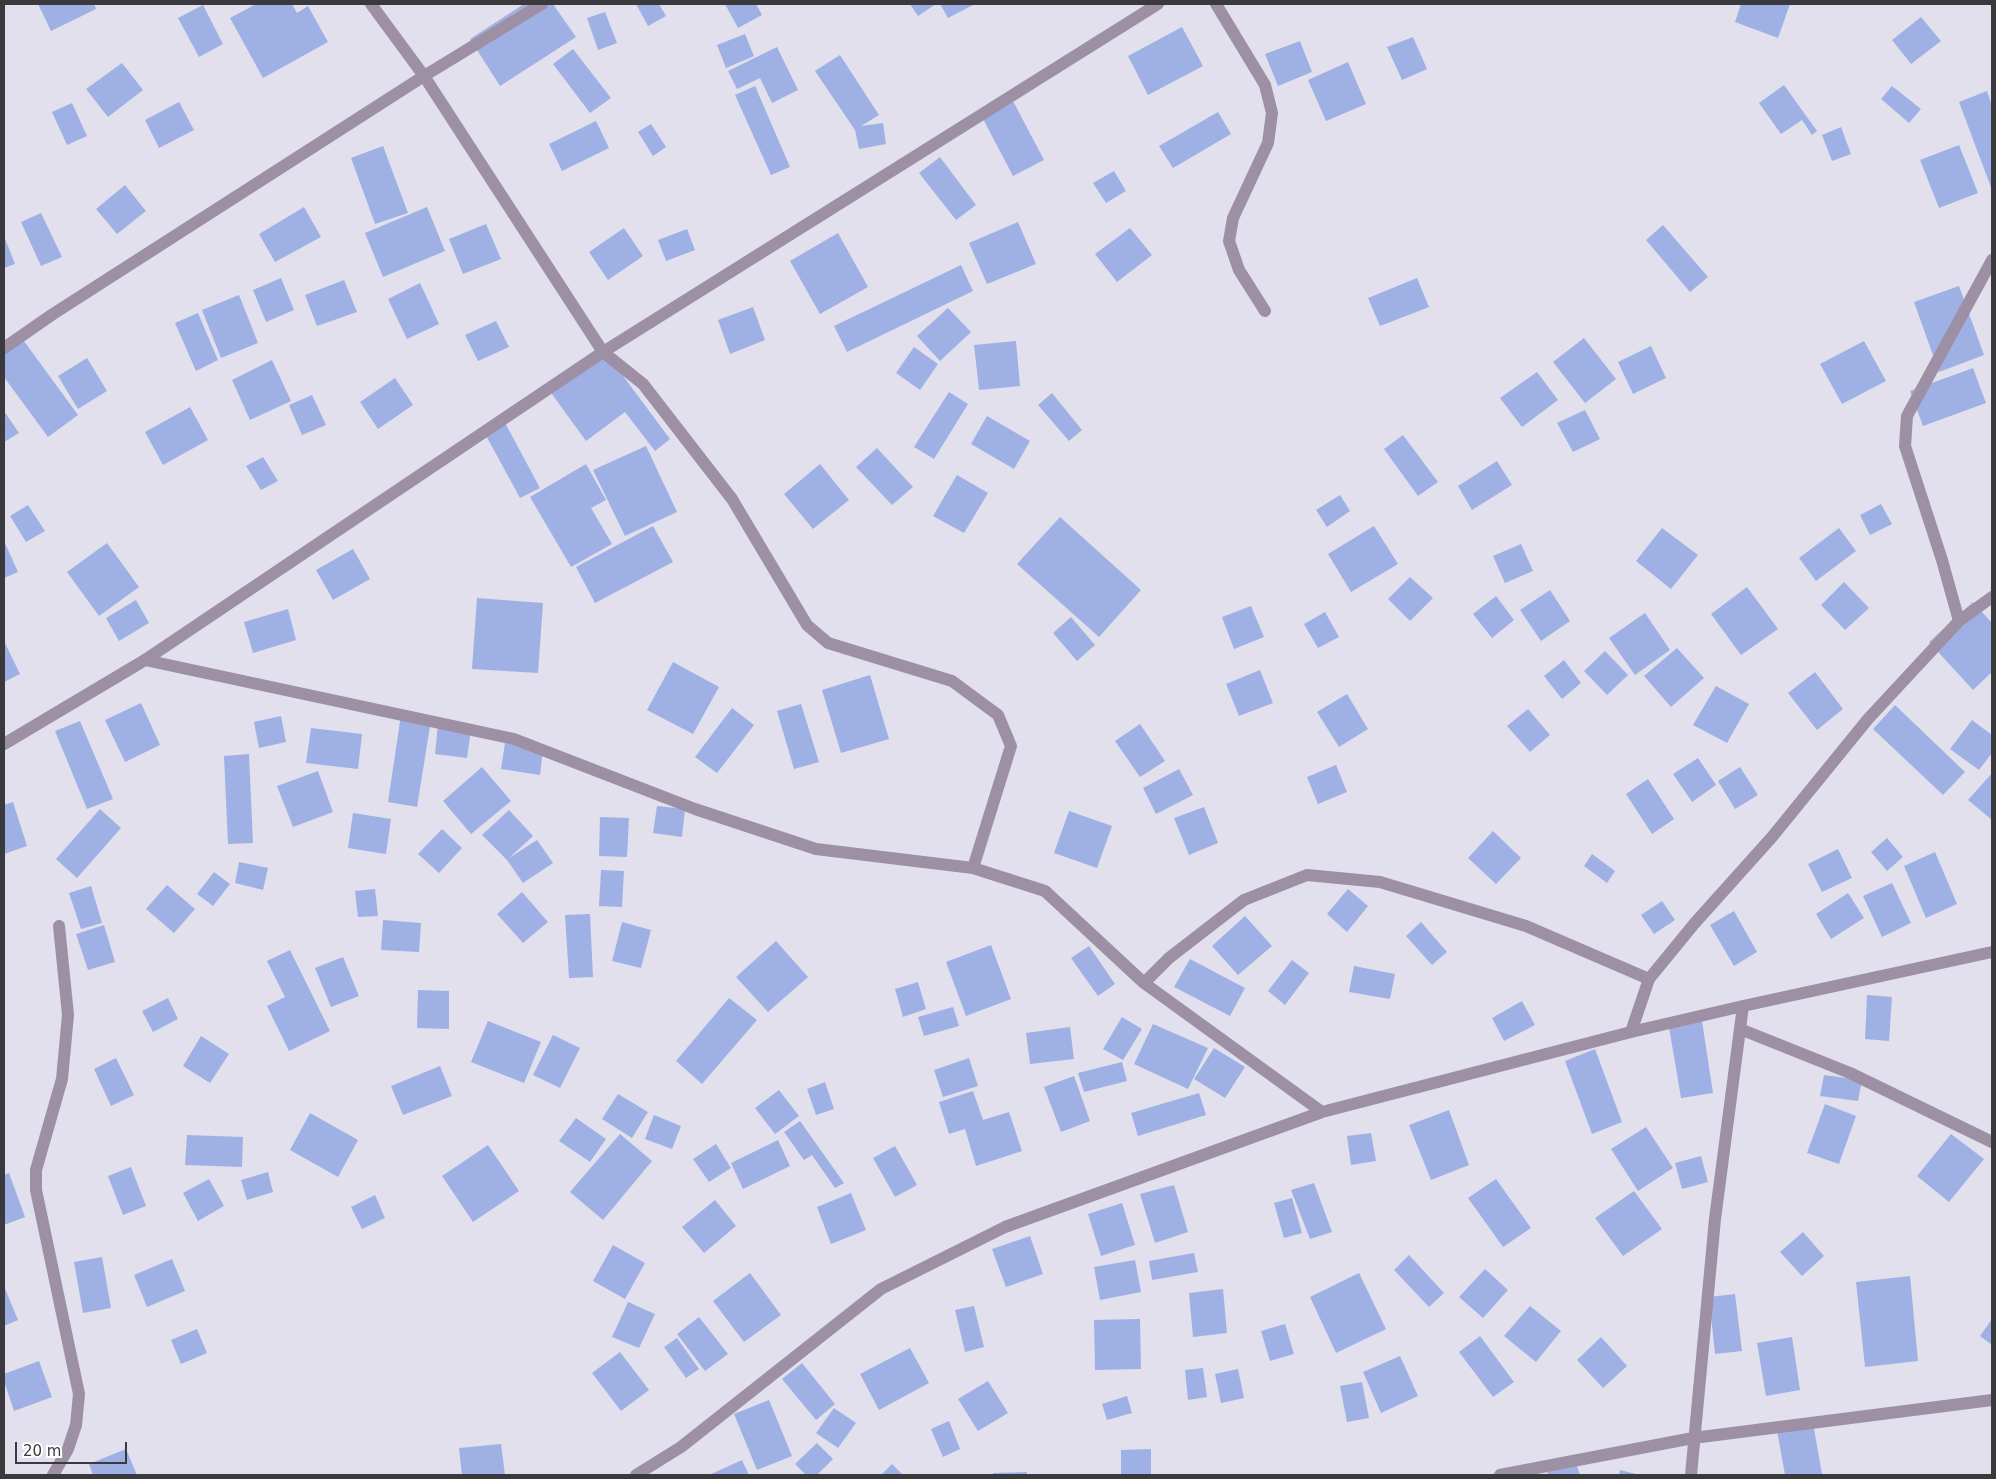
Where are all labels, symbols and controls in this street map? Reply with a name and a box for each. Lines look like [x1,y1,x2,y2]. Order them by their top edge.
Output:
scale bar [18,1432,130,1464]
text: 20 m [23,1442,61,1460]

